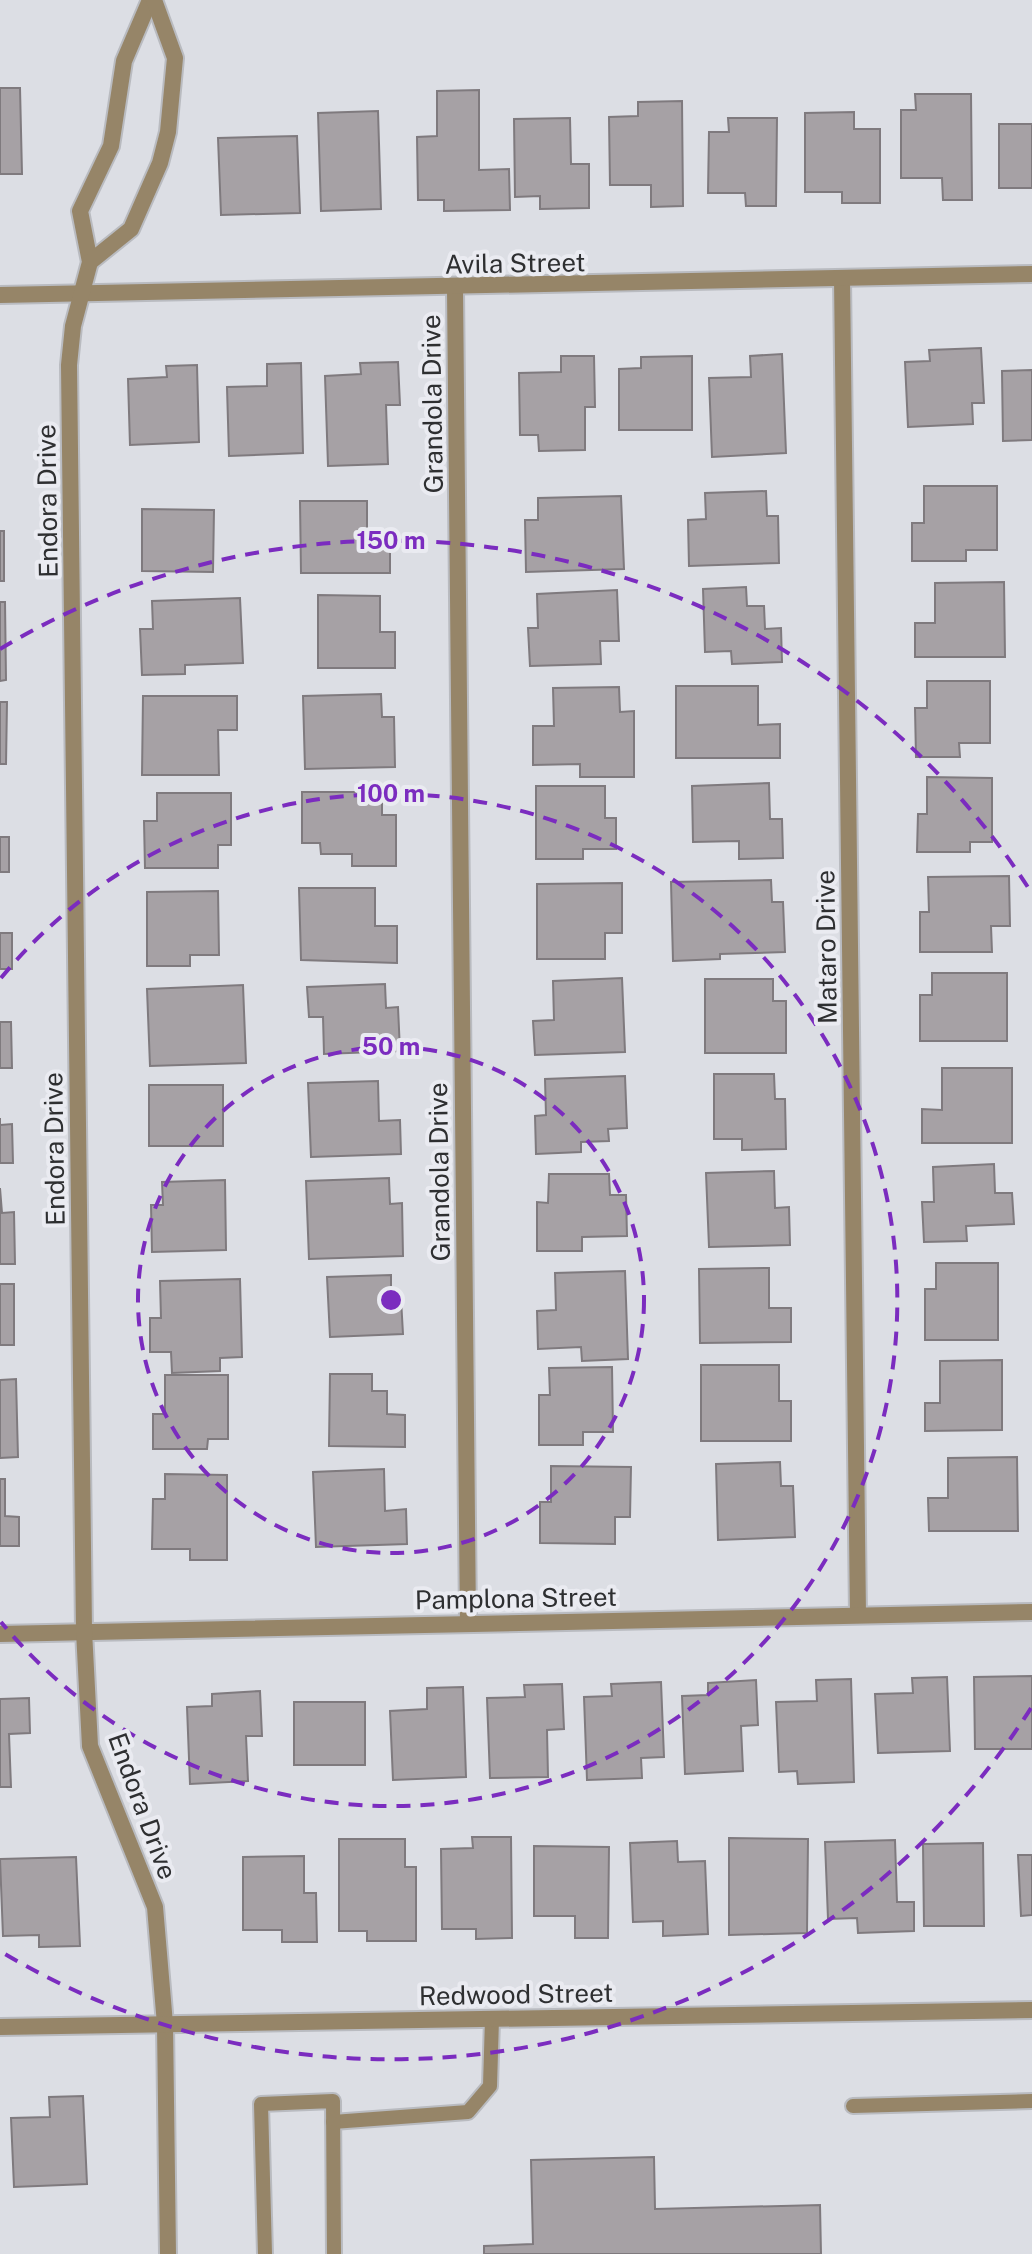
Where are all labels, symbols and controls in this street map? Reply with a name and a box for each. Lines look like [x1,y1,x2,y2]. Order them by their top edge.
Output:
street label: Avila Street [444,246,586,280]
street label: Grandola Drive [415,314,449,494]
street label: Endora Drive [30,424,64,578]
text: 150 m [357,526,425,554]
text: 100 m [357,779,425,807]
street label: Mataro Drive [809,870,843,1024]
text: 50 m [362,1032,420,1060]
street label: Endora Drive [37,1072,71,1226]
street label: Grandola Drive [422,1082,456,1262]
centre of rings [377,1286,405,1314]
street label: Pamplona Street [415,1581,617,1615]
street label: Endora Drive [102,1729,184,1883]
street label: Redwood Street [418,1977,614,2011]

